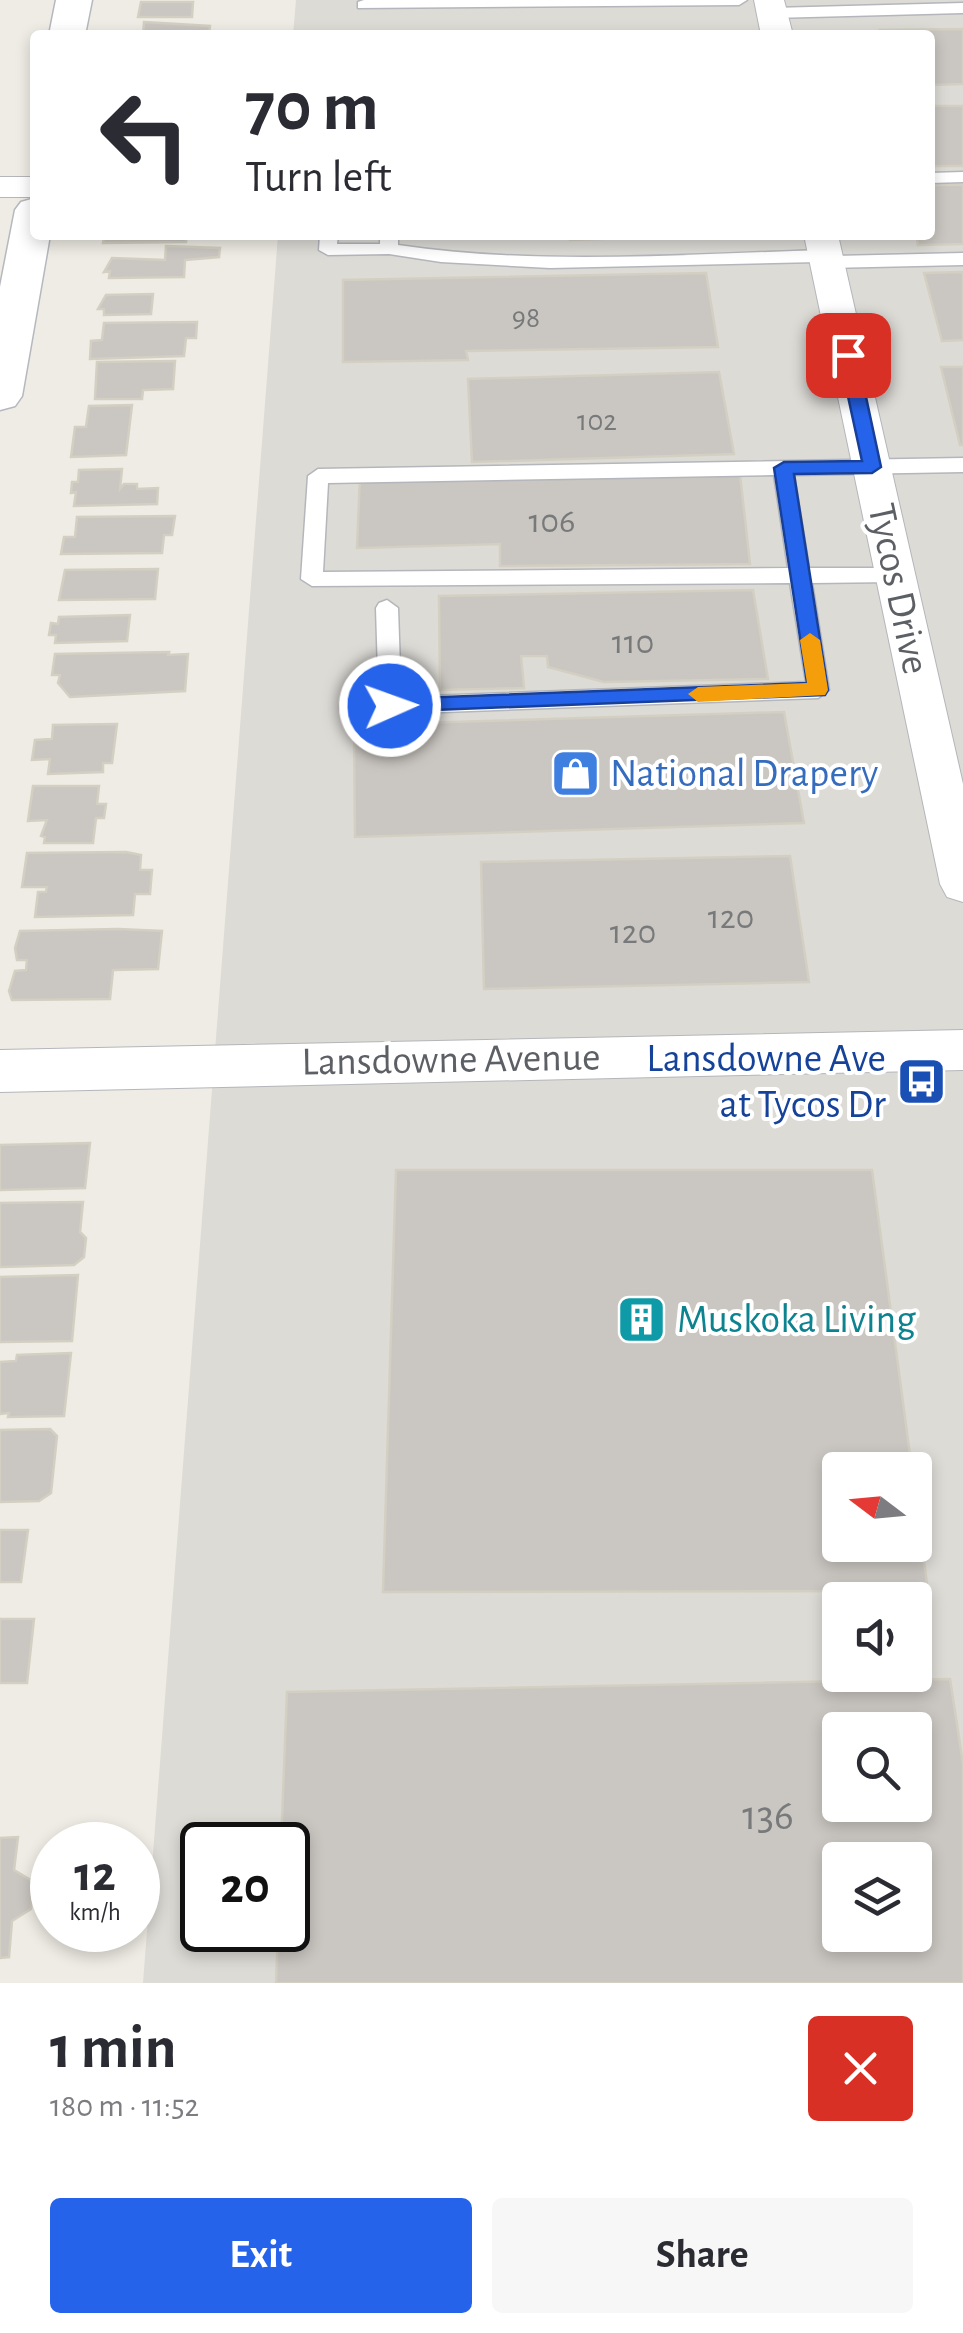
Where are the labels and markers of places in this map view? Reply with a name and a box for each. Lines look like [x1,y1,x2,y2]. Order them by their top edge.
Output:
pin [806,313,891,398]
shop icon: National Drapery [549,748,601,800]
place label: National Drapery [610,754,878,794]
place label: Lansdowne Ave at Tycos Dr [646,1039,886,1125]
bus stop icon: Lansdowne Ave at Tycos Dr [895,1056,947,1108]
building icon: Muskoka Living [616,1294,668,1346]
place label: Muskoka Living [677,1300,916,1340]

